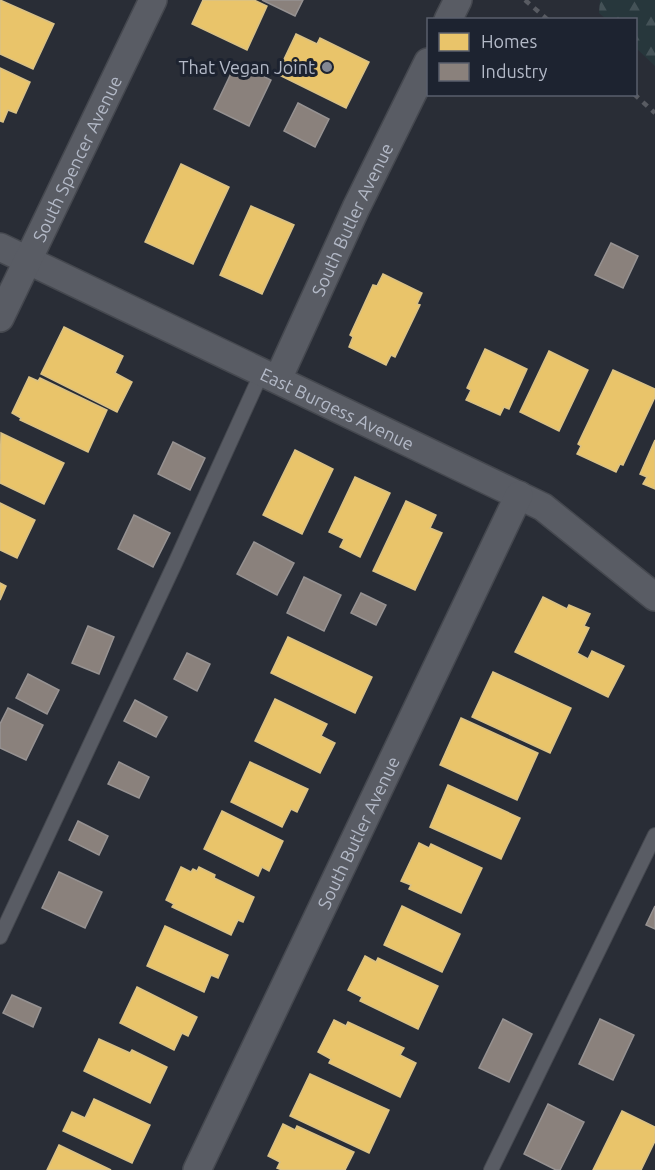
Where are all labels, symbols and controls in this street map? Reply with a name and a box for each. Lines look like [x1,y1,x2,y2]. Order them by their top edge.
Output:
legend [427,18,637,96]
text: Homes [481,31,538,51]
place label: That Vegan Joint [178,57,315,77]
marker: That Vegan Joint [320,60,334,74]
text: Industry [481,61,548,81]
street label: South Spencer Avenue [28,72,125,245]
street label: South Butler Avenue [307,139,397,299]
street label: East Burgess Avenue [257,363,417,454]
street label: South Butler Avenue [313,753,403,912]

